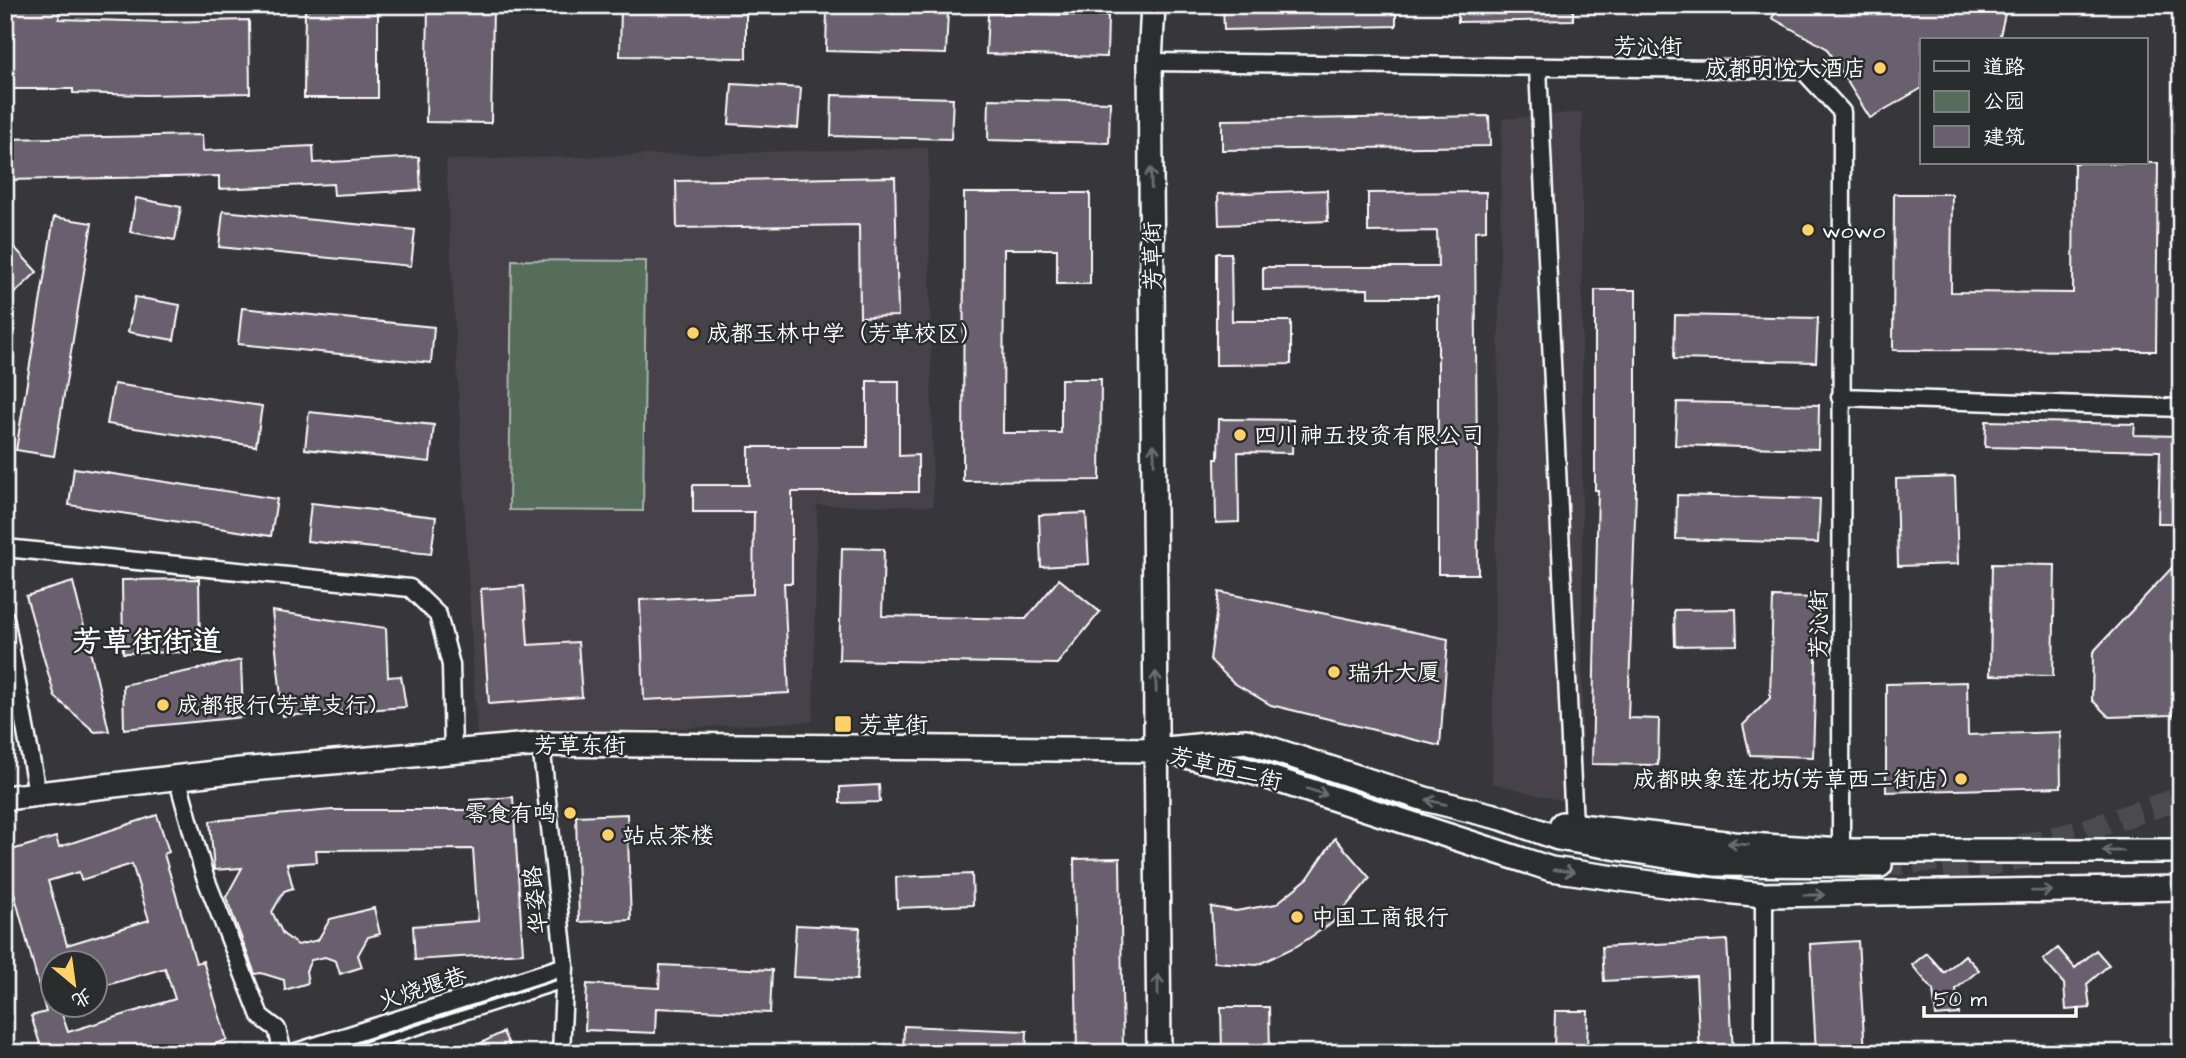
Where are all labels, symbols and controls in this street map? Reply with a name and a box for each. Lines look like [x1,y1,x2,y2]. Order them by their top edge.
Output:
street label: 芳沁街 [1614,31,1683,63]
legend [1920,38,2148,164]
place label: 成都明悦大酒店 [1705,53,1866,85]
text: 道路 [1983,53,2025,82]
marker: 成都明悦大酒店 [1872,60,1888,76]
text: 公园 [1983,87,2025,116]
text: 建筑 [1983,123,2025,152]
one-way arrow [1144,166,1158,189]
place label: wowo [1822,215,1885,247]
street label: 芳草街 [1136,221,1170,291]
marker: wowo [1800,222,1816,238]
place label: 成都玉林中学（芳草校区） [707,318,983,350]
marker: 成都玉林中学（芳草校区） [685,325,701,341]
place label: 四川神五投资有限公司 [1254,420,1484,452]
marker: 四川神五投资有限公司 [1232,427,1248,443]
one-way arrow [1147,443,1161,466]
street label: 芳沁街 [1803,590,1835,659]
district label: 芳草街街道 [72,621,222,663]
place label: 瑞升大厦 [1348,657,1440,689]
marker: 瑞升大厦 [1326,664,1342,680]
one-way arrow [1149,670,1163,693]
place label: 成都银行(芳草支行) [177,690,376,722]
marker: 成都银行(芳草支行) [155,697,171,713]
place label: 芳草街 [859,709,928,741]
marker: 芳草街 [833,714,853,734]
street label: 芳草东街 [534,730,626,762]
street label: 芳草西二街 [1166,740,1285,798]
place label: 成都映象莲花坊(芳草西二街店) [1633,764,1947,796]
marker: 成都映象莲花坊(芳草西二街店) [1953,771,1969,787]
one-way arrow [1306,787,1328,800]
one-way arrow [1425,795,1448,808]
place label: 零食有鸣 [464,798,556,830]
marker: 零食有鸣 [562,805,578,821]
place label: 站点茶楼 [622,820,714,852]
marker: 站点茶楼 [600,827,616,843]
one-way arrow [1727,837,1750,850]
one-way arrow [2101,844,2124,858]
street label: 华姿路 [516,864,556,936]
one-way arrow [1552,864,1575,877]
one-way arrow [2030,884,2053,898]
one-way arrow [1802,888,1825,902]
place label: 中国工商银行 [1311,902,1449,934]
marker: 中国工商银行 [1289,909,1305,925]
north arrow [38,950,108,1020]
street label: 火烧堰巷 [374,959,472,1018]
one-way arrow [1151,973,1165,996]
scale bar [1924,974,2076,1018]
text: 北 [67,981,96,1014]
text: 50 m [1934,985,1988,1014]

